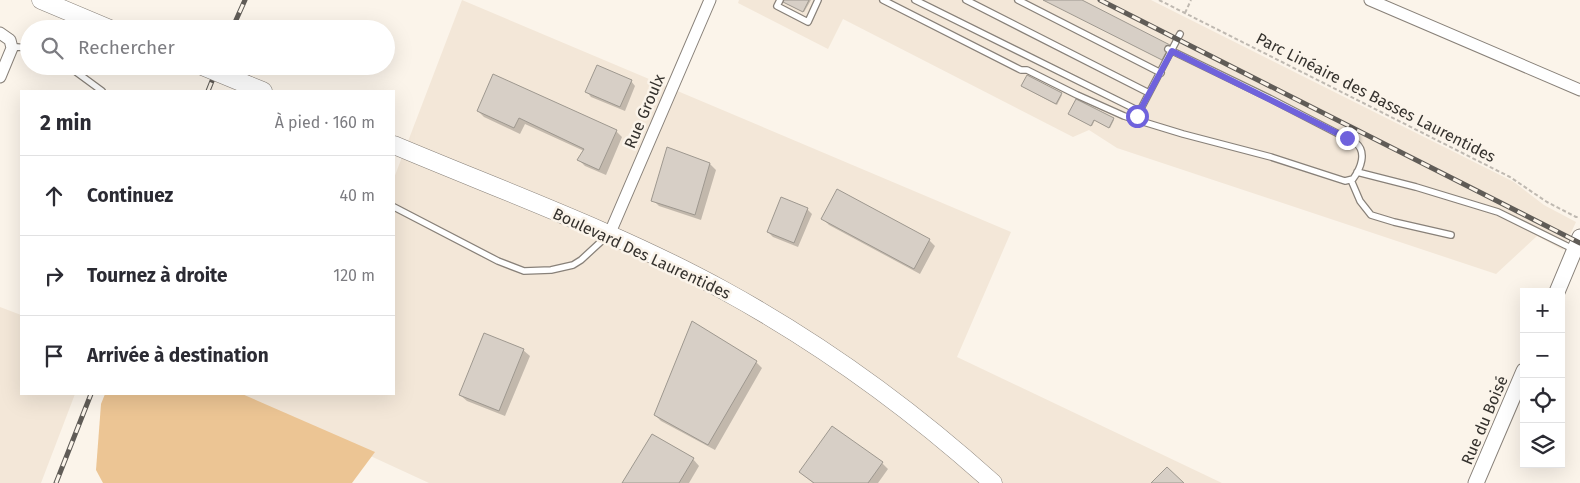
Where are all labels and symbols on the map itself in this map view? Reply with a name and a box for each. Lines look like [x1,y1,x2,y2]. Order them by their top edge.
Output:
street label: Parc Linéaire des Basses Laurentides [1253,29,1499,166]
street label: Rue Groulx [620,71,669,151]
route start [1126,105,1149,128]
route end [1336,127,1359,150]
street label: Boulevard Des Laurentides [550,204,734,303]
street label: Rue du Boisé [1457,373,1512,468]

